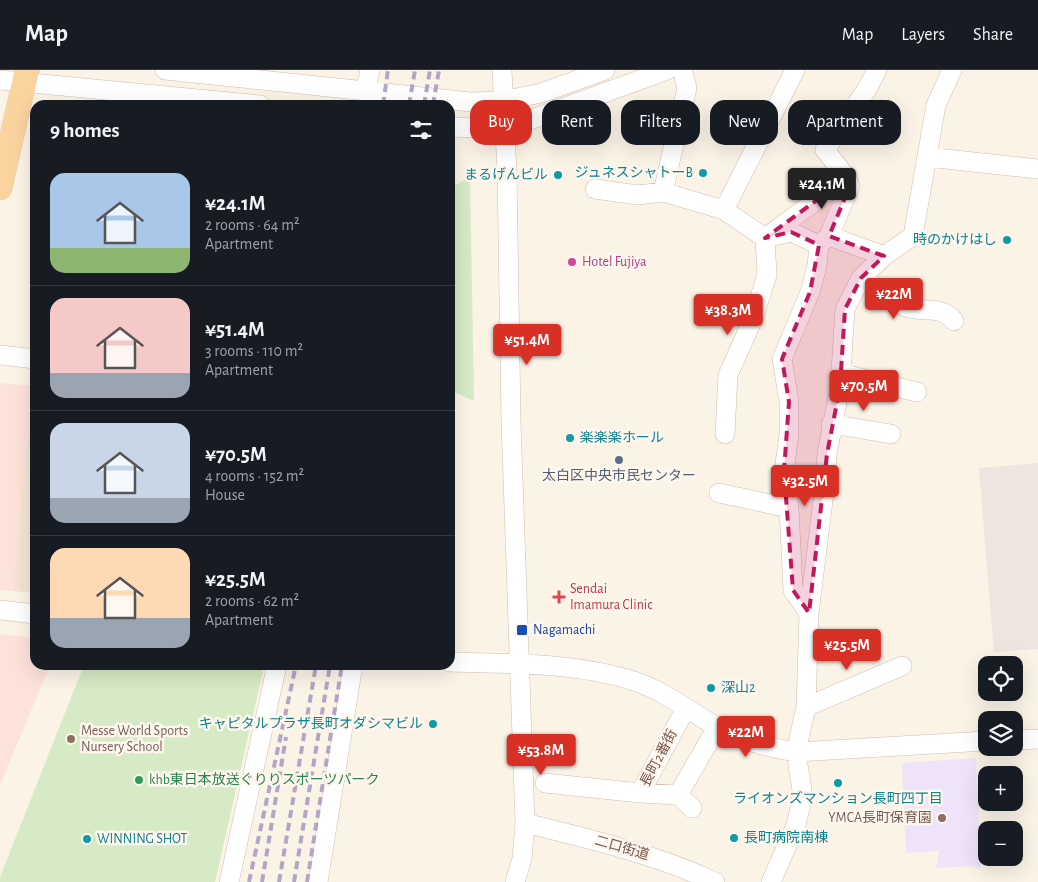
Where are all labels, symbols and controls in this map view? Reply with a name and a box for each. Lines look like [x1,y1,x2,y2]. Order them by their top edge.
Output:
text: Map [25,22,68,46]
text: Map [842,26,873,44]
text: Layers [901,26,945,44]
text: Share [973,26,1013,44]
chip: Buy [470,100,532,145]
chip: Rent [542,100,611,145]
chip: Filters [621,100,700,145]
chip: New [710,100,778,145]
chip: Apartment [788,100,901,145]
icon: filters [407,116,435,144]
text: 9 homes [50,120,120,141]
place label: ジュネスシャトーB [574,165,693,180]
place label: まるげんビル [464,167,548,182]
marker: ジュネスシャトーB [697,167,709,179]
pin: ¥24.1M [781,168,863,210]
marker: まるげんビル [552,169,564,181]
text: ¥24.1M [799,176,845,192]
icon: home [90,193,150,253]
text: ¥24.1M [205,193,266,214]
text: 2 rooms · 64 m² [205,217,300,233]
place label: 時のかけはし [913,232,997,247]
marker: 時のかけはし [1001,234,1013,246]
text: Apartment [205,236,273,252]
place label: Hotel Fujiya [582,255,647,269]
marker: Hotel Fujiya [566,256,578,268]
pin: ¥22M [864,278,924,320]
text: ¥22M [876,286,912,302]
pin: ¥38.3M [687,294,769,336]
text: ¥38.3M [705,302,751,318]
icon: home [90,318,150,378]
text: ¥51.4M [205,319,265,340]
pin: ¥51.4M [486,324,568,366]
text: ¥51.4M [504,332,550,348]
text: 3 rooms · 110 m² [205,343,303,359]
text: Apartment [205,362,273,378]
pin: ¥70.5M [823,370,905,412]
text: ¥70.5M [841,378,888,394]
place label: 楽楽楽ホール [580,430,664,445]
marker: 楽楽楽ホール [564,432,576,444]
icon: home [90,443,150,503]
text: ¥70.5M [205,444,267,465]
marker: 太白区中央市民センター [613,454,625,466]
pin: ¥32.5M [764,464,846,507]
text: 4 rooms · 152 m² [205,468,304,484]
place label: 太白区中央市民センター [542,468,696,483]
text: ¥32.5M [782,473,828,489]
text: House [205,487,245,503]
icon: home [90,568,150,628]
text: ¥25.5M [205,569,266,590]
place label: Sendai Imamura Clinic [570,582,653,612]
marker: Sendai Imamura Clinic [552,590,566,604]
text: 2 rooms · 62 m² [205,593,299,609]
text: Apartment [205,612,273,628]
marker: Nagamachi [515,623,529,637]
place label: Nagamachi [533,623,595,637]
pin: ¥25.5M [806,628,888,671]
text: ¥25.5M [824,637,870,653]
map controls [978,656,1023,866]
button: locate [978,656,1023,701]
place label: 深山2 [721,680,755,695]
marker: 深山2 [705,682,717,694]
button: layers [978,711,1023,756]
place label: キャピタルプラザ長町オダシマビル [199,716,423,731]
pin: ¥22M [716,716,776,758]
marker: キャピタルプラザ長町オダシマビル [427,718,439,730]
place label: Messe World Sports Nursery School [81,724,188,754]
text: ¥22M [728,724,764,740]
street label: 長町2番街 [637,727,680,789]
marker: Messe World Sports Nursery School [65,733,77,745]
pin: ¥53.8M [500,734,582,776]
text: ¥53.8M [518,742,564,758]
button: + [978,766,1023,811]
place label: khb東日本放送ぐりりスポーツパーク [149,771,380,787]
marker: khb東日本放送ぐりりスポーツパーク [133,774,145,786]
marker: ライオンズマンション長町四丁目 [832,777,844,789]
place label: ライオンズマンション長町四丁目 [733,790,943,806]
place label: YMCA長町保育園 [828,810,932,825]
marker: YMCA長町保育園 [936,812,948,824]
button: − [978,821,1023,866]
place label: 長町病院南棟 [744,829,828,845]
place label: WINNING SHOT [97,832,187,846]
marker: 長町病院南棟 [728,832,740,844]
marker: WINNING SHOT [81,833,93,845]
street label: 二口街道 [593,833,651,862]

